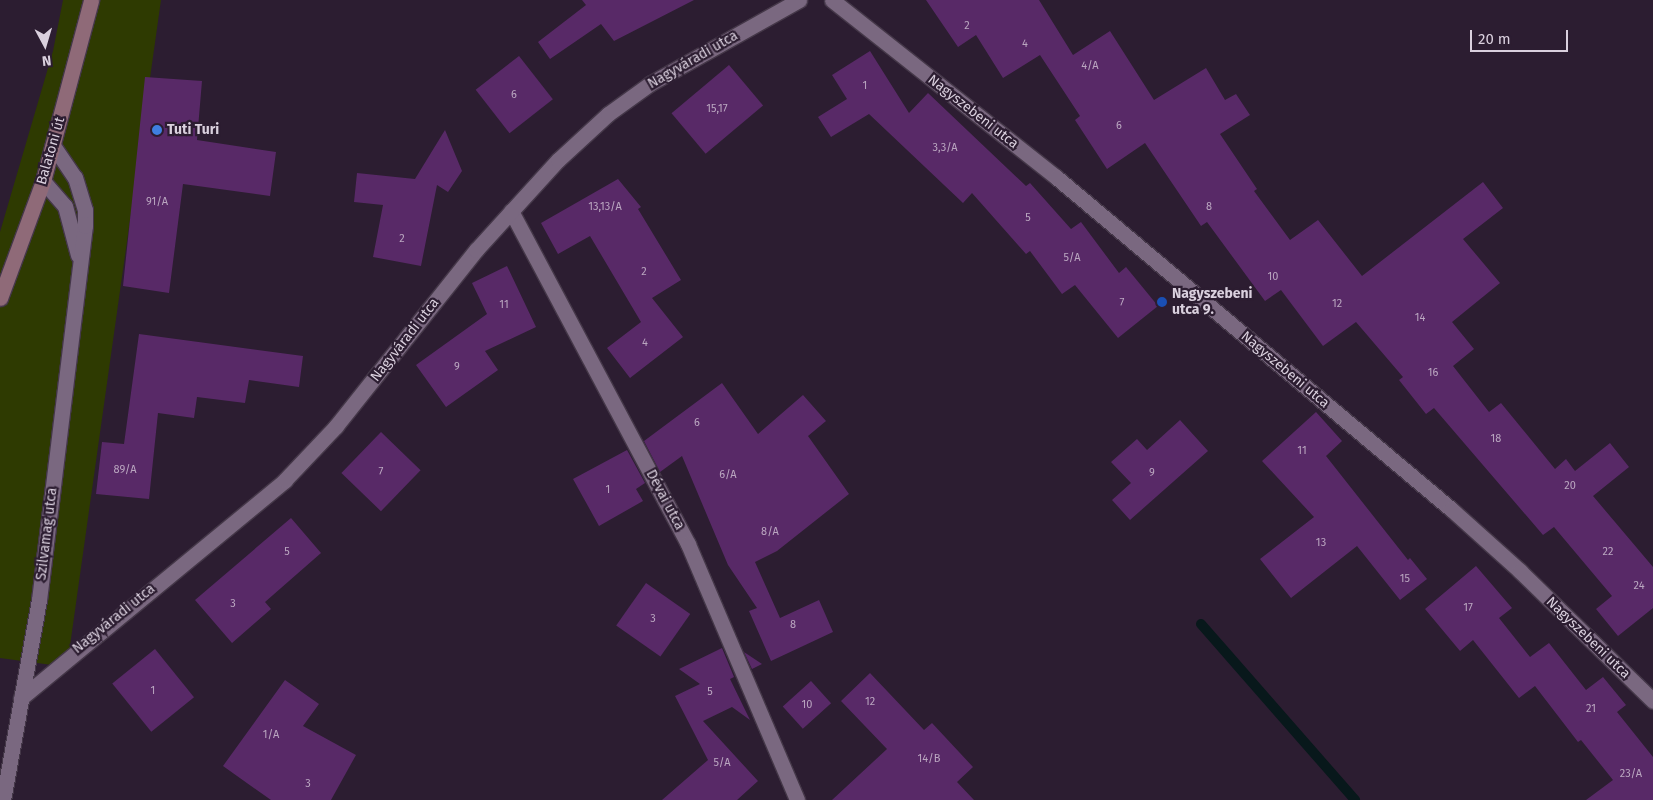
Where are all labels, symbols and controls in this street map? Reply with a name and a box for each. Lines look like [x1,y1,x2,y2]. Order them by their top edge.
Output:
house number: 2 [964,19,970,33]
north arrow [20,20,70,70]
scale bar [1473,20,1570,52]
street label: Nagyváradi utca [645,27,741,93]
text: 20 m [1478,30,1511,48]
house number: 4 [1022,37,1028,51]
text: N [41,51,52,69]
house number: 4/A [1081,59,1099,73]
street label: Nagyszebeni utca [924,71,1022,153]
house number: 1 [863,79,867,93]
house number: 6 [511,88,517,102]
house number: 15,17 [706,102,728,116]
street label: Balatoni út [33,115,69,187]
house number: 6 [1116,119,1122,133]
place label: Tuti Turi [167,122,219,138]
marker: Tuti Turi [151,124,163,136]
house number: 3,3/A [932,141,958,155]
house number: 91/A [146,195,168,209]
house number: 13,13/A [588,200,622,214]
house number: 8 [1206,200,1212,214]
house number: 5 [1025,211,1031,225]
house number: 2 [399,232,405,246]
house number: 5/A [1064,251,1080,265]
house number: 2 [641,265,647,279]
house number: 10 [1268,270,1278,284]
place label: Nagyszebeni utca 9. [1172,286,1253,318]
street label: Nagyváradi utca [367,295,443,385]
house number: 7 [1120,296,1124,310]
marker: Nagyszebeni utca 9. [1156,296,1168,308]
house number: 12 [1332,297,1342,311]
house number: 11 [499,298,509,312]
house number: 14 [1415,311,1425,325]
street label: Nagyszebeni utca [1237,328,1333,412]
house number: 4 [642,336,648,350]
house number: 9 [454,360,460,374]
house number: 16 [1428,366,1438,380]
house number: 6 [694,416,700,430]
house number: 18 [1491,432,1501,446]
house number: 11 [1297,444,1307,458]
house number: 89/A [114,463,136,477]
house number: 7 [379,465,383,479]
house number: 9 [1149,466,1155,480]
street label: Dévai utca [642,467,688,533]
house number: 6/A [719,468,737,482]
house number: 20 [1564,479,1576,493]
house number: 1 [606,483,610,497]
street label: Szilvamag utca [33,487,61,581]
house number: 8/A [761,525,779,539]
house number: 13 [1316,536,1326,550]
house number: 5 [284,545,290,559]
house number: 22 [1603,545,1613,559]
house number: 15 [1400,572,1410,586]
house number: 24 [1634,579,1644,593]
street label: Nagyváradi utca [69,581,159,657]
street label: Nagyszebeni utca [1543,594,1633,682]
house number: 3 [230,597,236,611]
house number: 17 [1463,601,1473,615]
house number: 3 [650,612,656,626]
house number: 8 [790,618,796,632]
house number: 1 [151,684,155,698]
house number: 5 [707,685,713,699]
house number: 12 [865,695,875,709]
house number: 10 [802,698,812,712]
house number: 21 [1586,702,1596,716]
house number: 1/A [263,728,279,742]
house number: 14/B [918,752,940,766]
house number: 5/A [714,756,730,770]
house number: 23/A [1620,767,1642,781]
house number: 3 [305,777,311,791]

